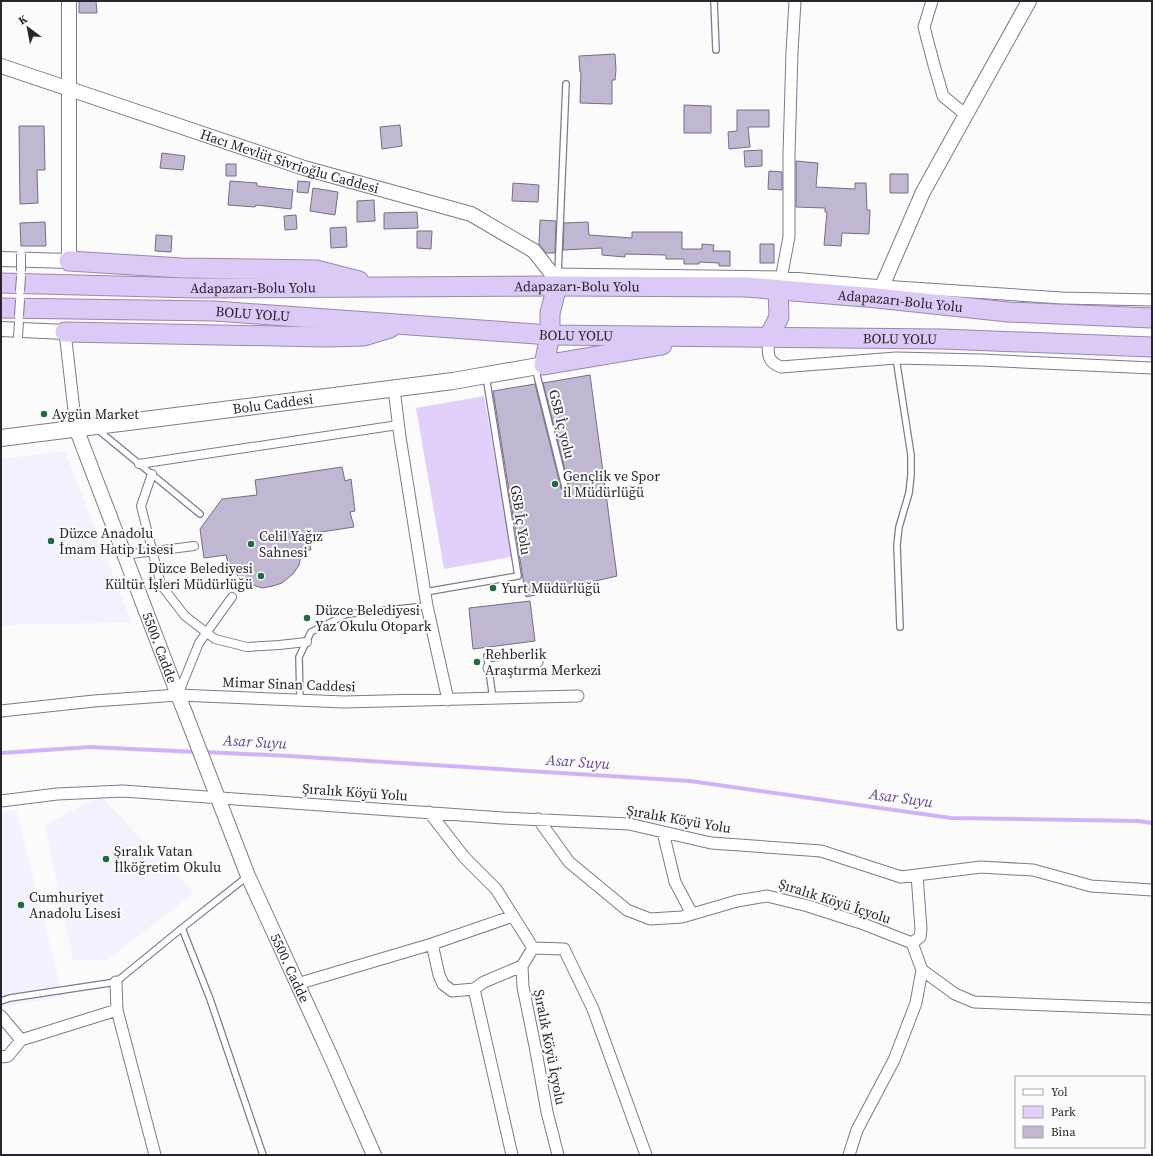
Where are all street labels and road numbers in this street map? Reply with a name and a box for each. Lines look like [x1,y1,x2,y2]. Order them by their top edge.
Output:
street label: Hacı Mevlüt Sivrioğlu Caddesi [198,124,381,198]
street label: Adapazarı-Bolu Yolu [514,276,640,296]
street label: Adapazarı-Bolu Yolu [190,277,316,298]
street label: Adapazarı-Bolu Yolu [837,285,964,317]
street label: BOLU YOLU [215,301,291,326]
street label: BOLU YOLU [538,324,613,346]
street label: BOLU YOLU [863,328,937,349]
street label: GSB İç yolu [544,387,580,461]
street label: Bolu Caddesi [231,389,314,419]
street label: GSB İç Yolu [506,484,536,556]
street label: 5500. Cadde [137,609,182,686]
street label: Mimar Sinan Caddesi [222,672,356,696]
street label: Şıralık Köyü Yolu [302,778,408,806]
street label: Şıralık Köyü Yolu [625,800,733,838]
street label: Şıralık Köyü İçyolu [776,873,894,929]
street label: 5500. Cadde [266,930,315,1006]
street label: Şıralık Köyü İçyolu [529,988,571,1106]

